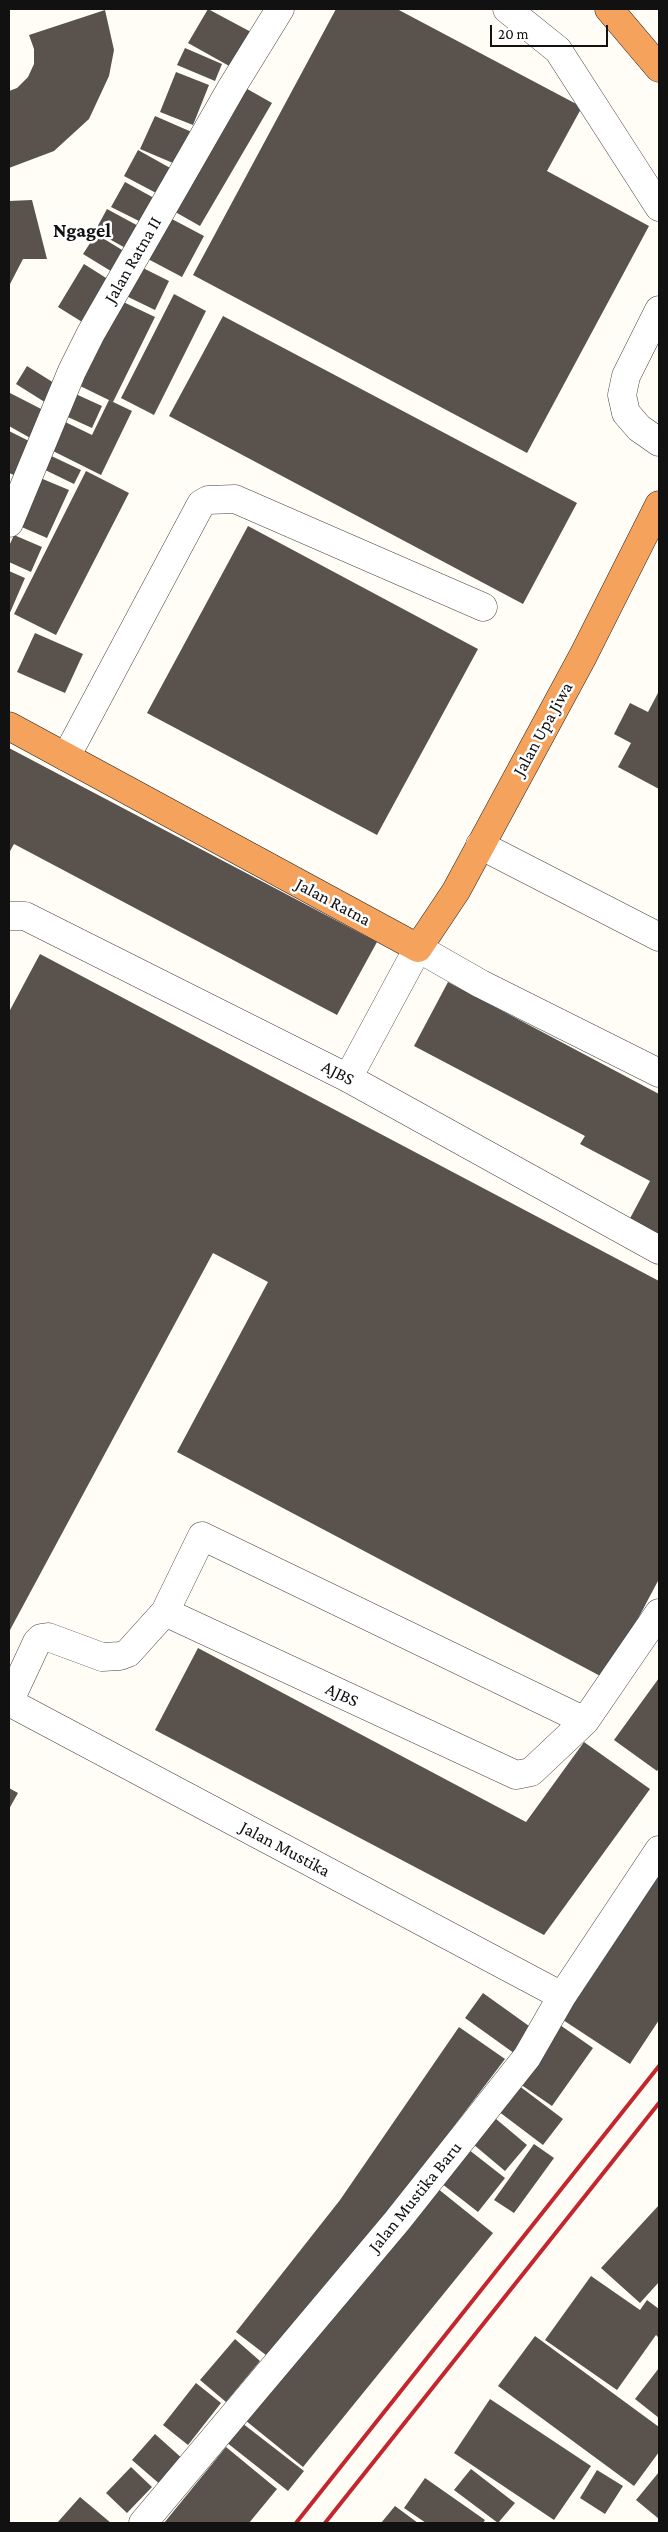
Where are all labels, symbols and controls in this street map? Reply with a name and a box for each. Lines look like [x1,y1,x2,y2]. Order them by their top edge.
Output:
scale bar [493,15,610,47]
text: 20 m [498,26,529,42]
street label: Jalan Ratna II [100,213,166,307]
district label: Ngagel [53,219,111,243]
street label: Jalan Upa Jiwa [508,678,578,780]
street label: Jalan Ratna [292,873,374,931]
street label: AJBS [318,1056,358,1090]
street label: AJBS [322,1678,362,1712]
street label: Jalan Mustika [236,1816,334,1882]
street label: Jalan Mustika Baru [364,2137,466,2257]

